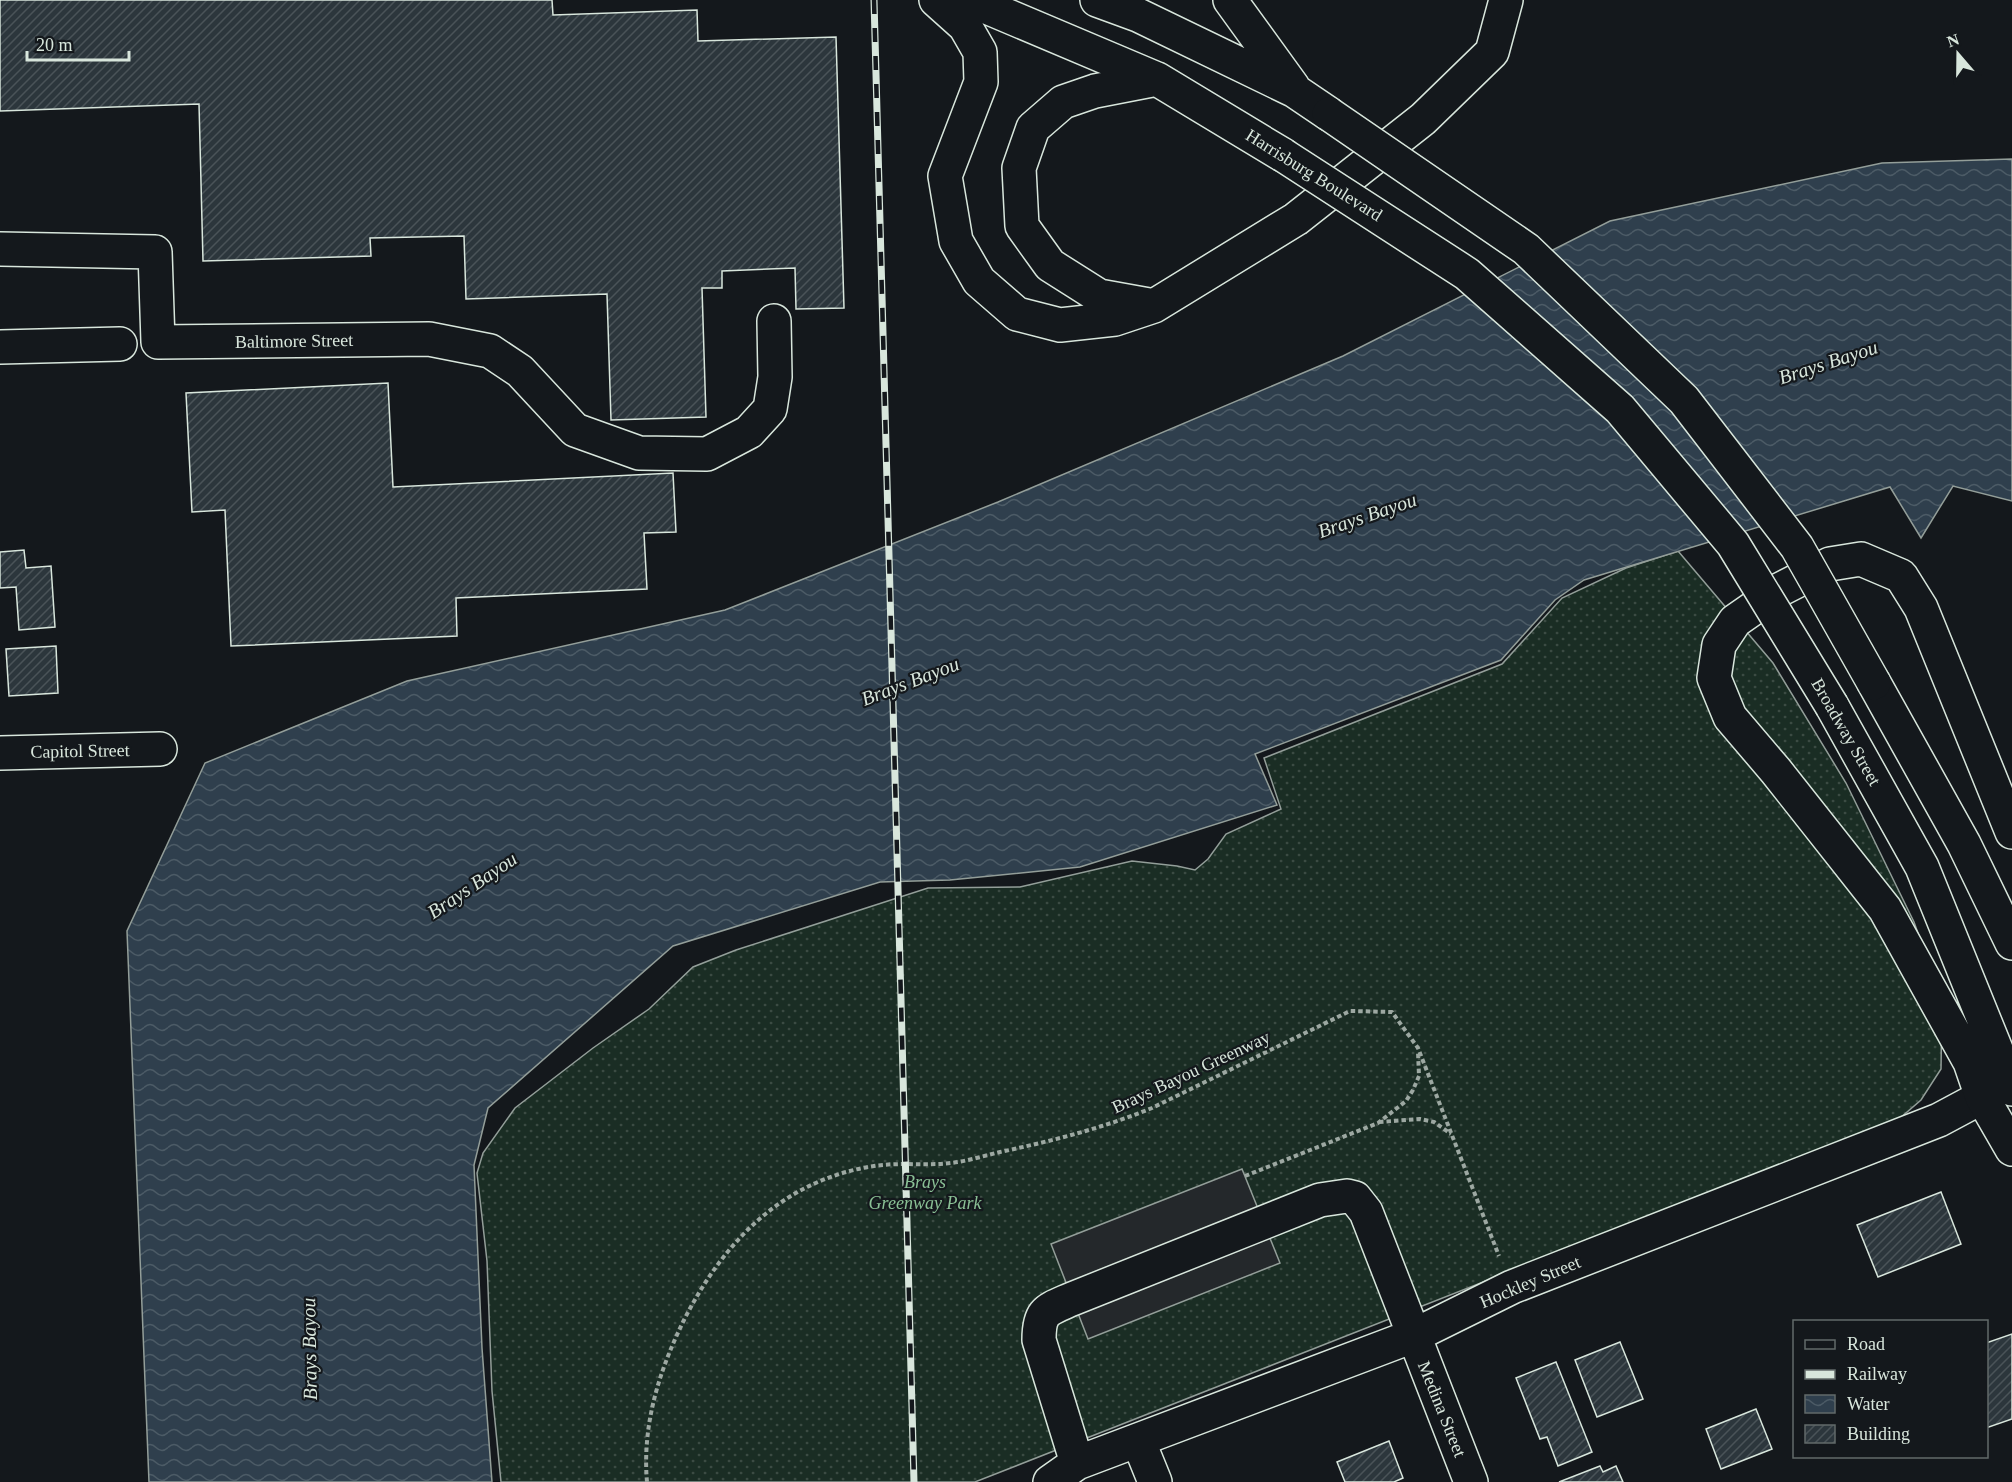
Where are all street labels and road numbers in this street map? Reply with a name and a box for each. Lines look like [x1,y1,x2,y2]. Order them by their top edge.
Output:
street label: Harrisburg Boulevard [1242,125,1386,225]
street label: Baltimore Street [235,330,353,352]
street label: Broadway Street [1807,675,1885,789]
street label: Capitol Street [30,740,130,762]
street label: Brays Bayou Greenway [1109,1027,1273,1117]
street label: Hockley Street [1477,1252,1583,1312]
street label: Medina Street [1414,1358,1470,1460]

